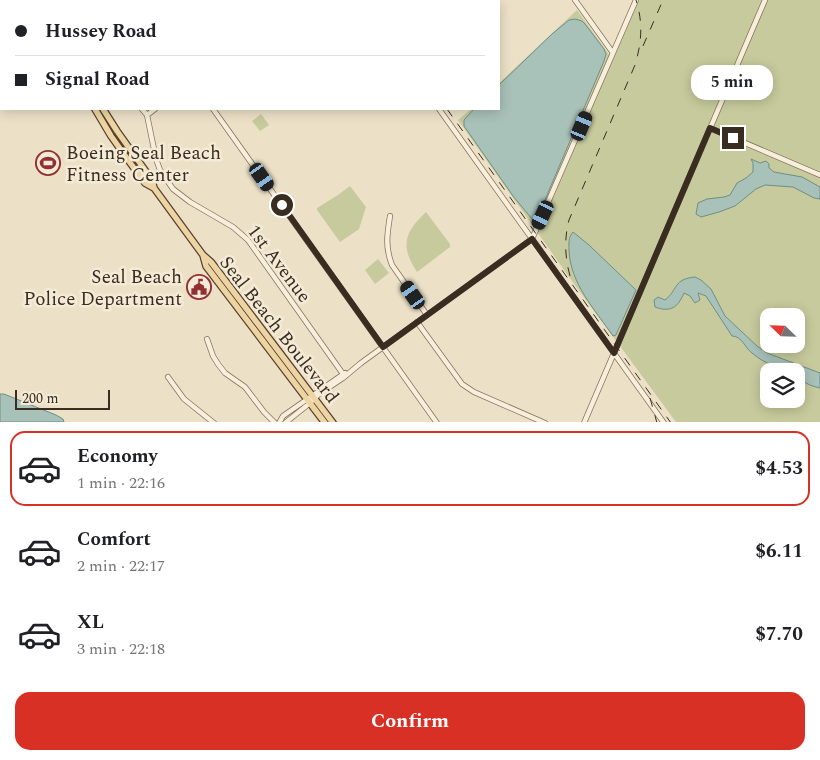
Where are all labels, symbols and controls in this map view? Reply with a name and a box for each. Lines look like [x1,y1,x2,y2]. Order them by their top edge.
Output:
text: Hussey Road [45,17,157,46]
text: Signal Road [45,65,150,94]
callout: 5 min [692,66,774,100]
text: 5 min [711,70,753,94]
car [569,109,594,143]
route end [722,127,744,149]
place label: Boeing Seal Beach Fitness Center [66,139,221,190]
sports icon: Boeing Seal Beach Fitness Center [35,150,61,176]
car [247,160,276,194]
route start [271,194,293,216]
car [529,198,556,232]
street label: 1st Avenue [240,219,318,309]
street label: Seal Beach Boulevard [212,250,346,410]
place label: Seal Beach Police Department [24,263,182,314]
public building icon: Seal Beach Police Department [186,274,212,300]
car [398,278,427,312]
north arrow [760,308,805,352]
map controls [760,308,805,408]
button: layers [760,363,805,408]
scale bar [15,388,110,411]
text: 200 m [22,388,59,409]
text: Economy [77,442,158,471]
icon: car [17,446,62,491]
text: $4.53 [755,454,803,483]
text: 1 min · 22:16 [77,471,165,495]
text: Comfort [77,525,151,554]
icon: car [17,529,62,574]
text: $6.11 [755,537,803,566]
text: 2 min · 22:17 [77,554,165,578]
text: XL [77,608,104,637]
icon: car [17,612,62,657]
text: $7.70 [755,620,803,649]
text: 3 min · 22:18 [77,637,165,661]
button: Confirm [15,692,805,750]

